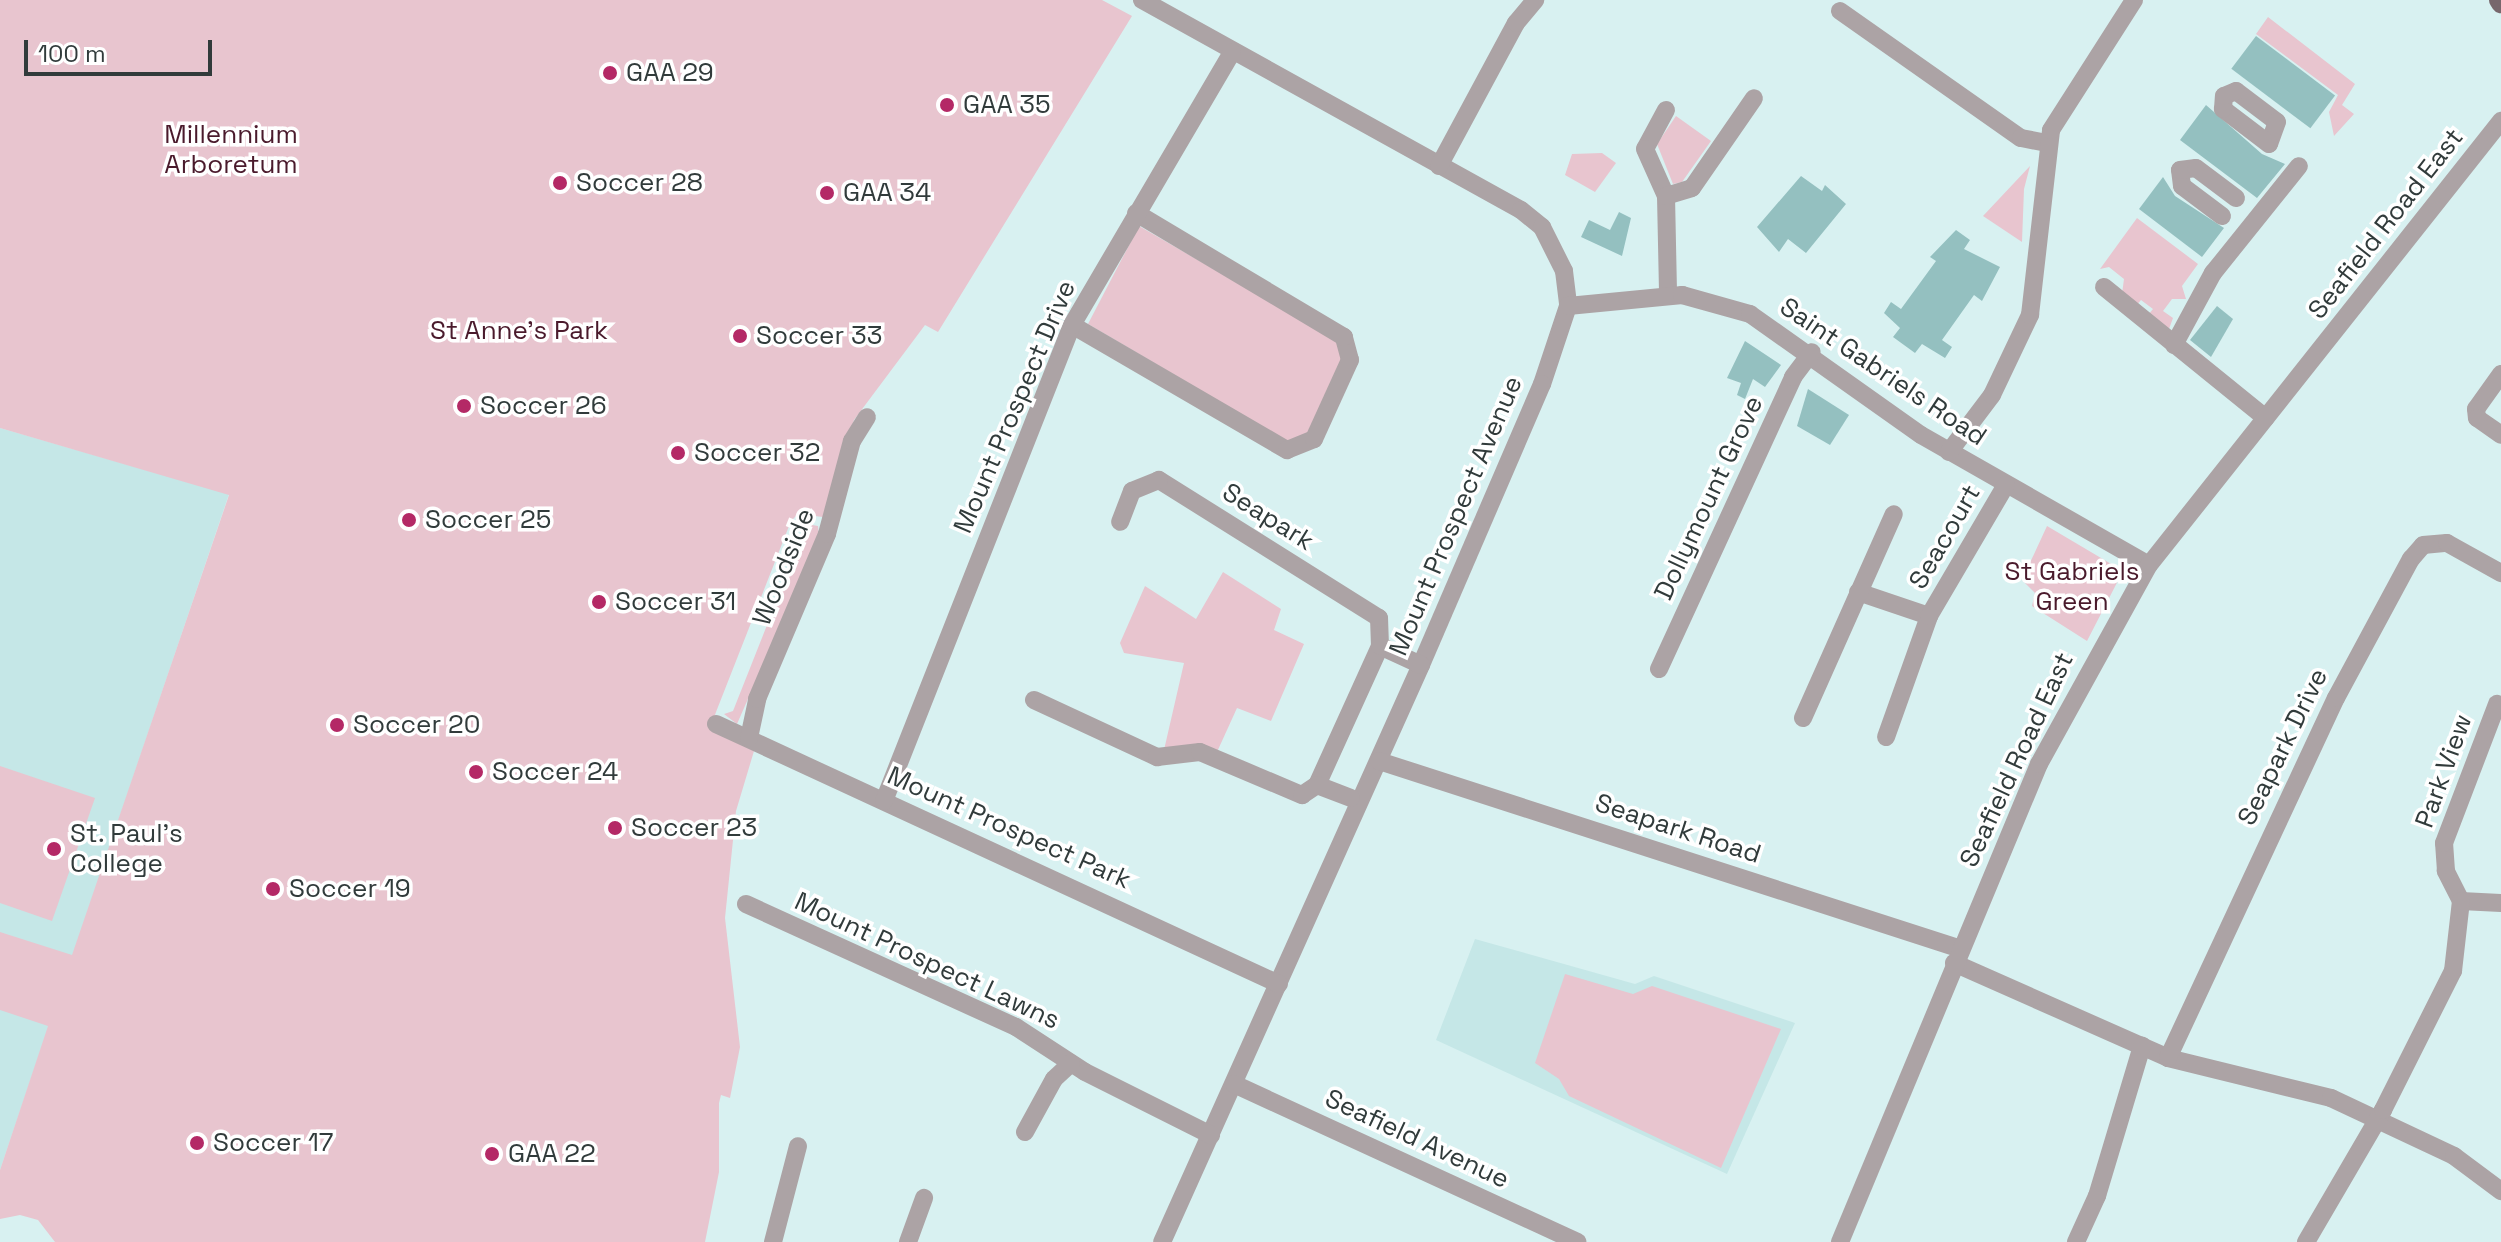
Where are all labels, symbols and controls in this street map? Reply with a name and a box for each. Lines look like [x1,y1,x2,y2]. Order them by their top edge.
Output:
scale bar [28,24,216,74]
text: 100 m [38,38,106,69]
place label: GAA 29 [626,57,714,89]
marker: GAA 29 [601,64,619,82]
place label: GAA 35 [963,89,1051,121]
marker: GAA 35 [938,96,956,114]
park label: Millennium Arboretum [164,119,298,180]
street label: Seafield Road East [2302,123,2470,325]
place label: Soccer 28 [576,167,703,199]
marker: Soccer 28 [551,174,569,192]
place label: GAA 34 [843,177,932,209]
marker: GAA 34 [818,184,836,202]
street label: Mount Prospect Drive [948,276,1082,538]
street label: Saint Gabriels Road [1774,291,1992,453]
park label: St Anne's Park [430,315,608,347]
place label: Soccer 33 [756,320,882,352]
marker: Soccer 33 [731,327,749,345]
street label: Mount Prospect Avenue [1383,371,1529,661]
place label: Soccer 26 [480,390,607,422]
street label: Dollymount Grove [1648,391,1770,605]
marker: Soccer 26 [455,397,473,415]
place label: Soccer 32 [694,437,820,469]
marker: Soccer 32 [669,444,687,462]
street label: Seapark [1217,477,1319,557]
street label: Seacourt [1903,479,1987,595]
place label: Soccer 25 [425,504,551,536]
street label: Woodside [746,504,822,630]
marker: Soccer 25 [400,511,418,529]
park label: St Gabriels Green [2004,556,2140,618]
place label: Soccer 31 [615,586,736,618]
marker: Soccer 31 [590,593,608,611]
street label: Seafield Road East [1954,648,2080,872]
street label: Seapark Drive [2232,663,2334,831]
place label: Soccer 20 [353,709,480,741]
street label: Park View [2409,710,2479,832]
marker: Soccer 20 [328,716,346,734]
place label: Soccer 24 [492,756,618,788]
street label: Mount Prospect Park [882,760,1136,896]
marker: Soccer 24 [467,763,485,781]
street label: Seapark Road [1591,788,1765,870]
place label: Soccer 23 [631,812,757,844]
place label: St. Paul's College [70,818,184,880]
marker: Soccer 23 [606,819,624,837]
marker: St. Paul's College [45,840,63,858]
place label: Soccer 19 [289,873,411,905]
marker: Soccer 19 [264,880,282,898]
street label: Mount Prospect Lawns [790,886,1064,1036]
street label: Seafield Avenue [1320,1083,1514,1195]
place label: Soccer 17 [213,1127,334,1159]
marker: Soccer 17 [188,1134,206,1152]
place label: GAA 22 [508,1138,596,1170]
marker: GAA 22 [483,1145,501,1163]

